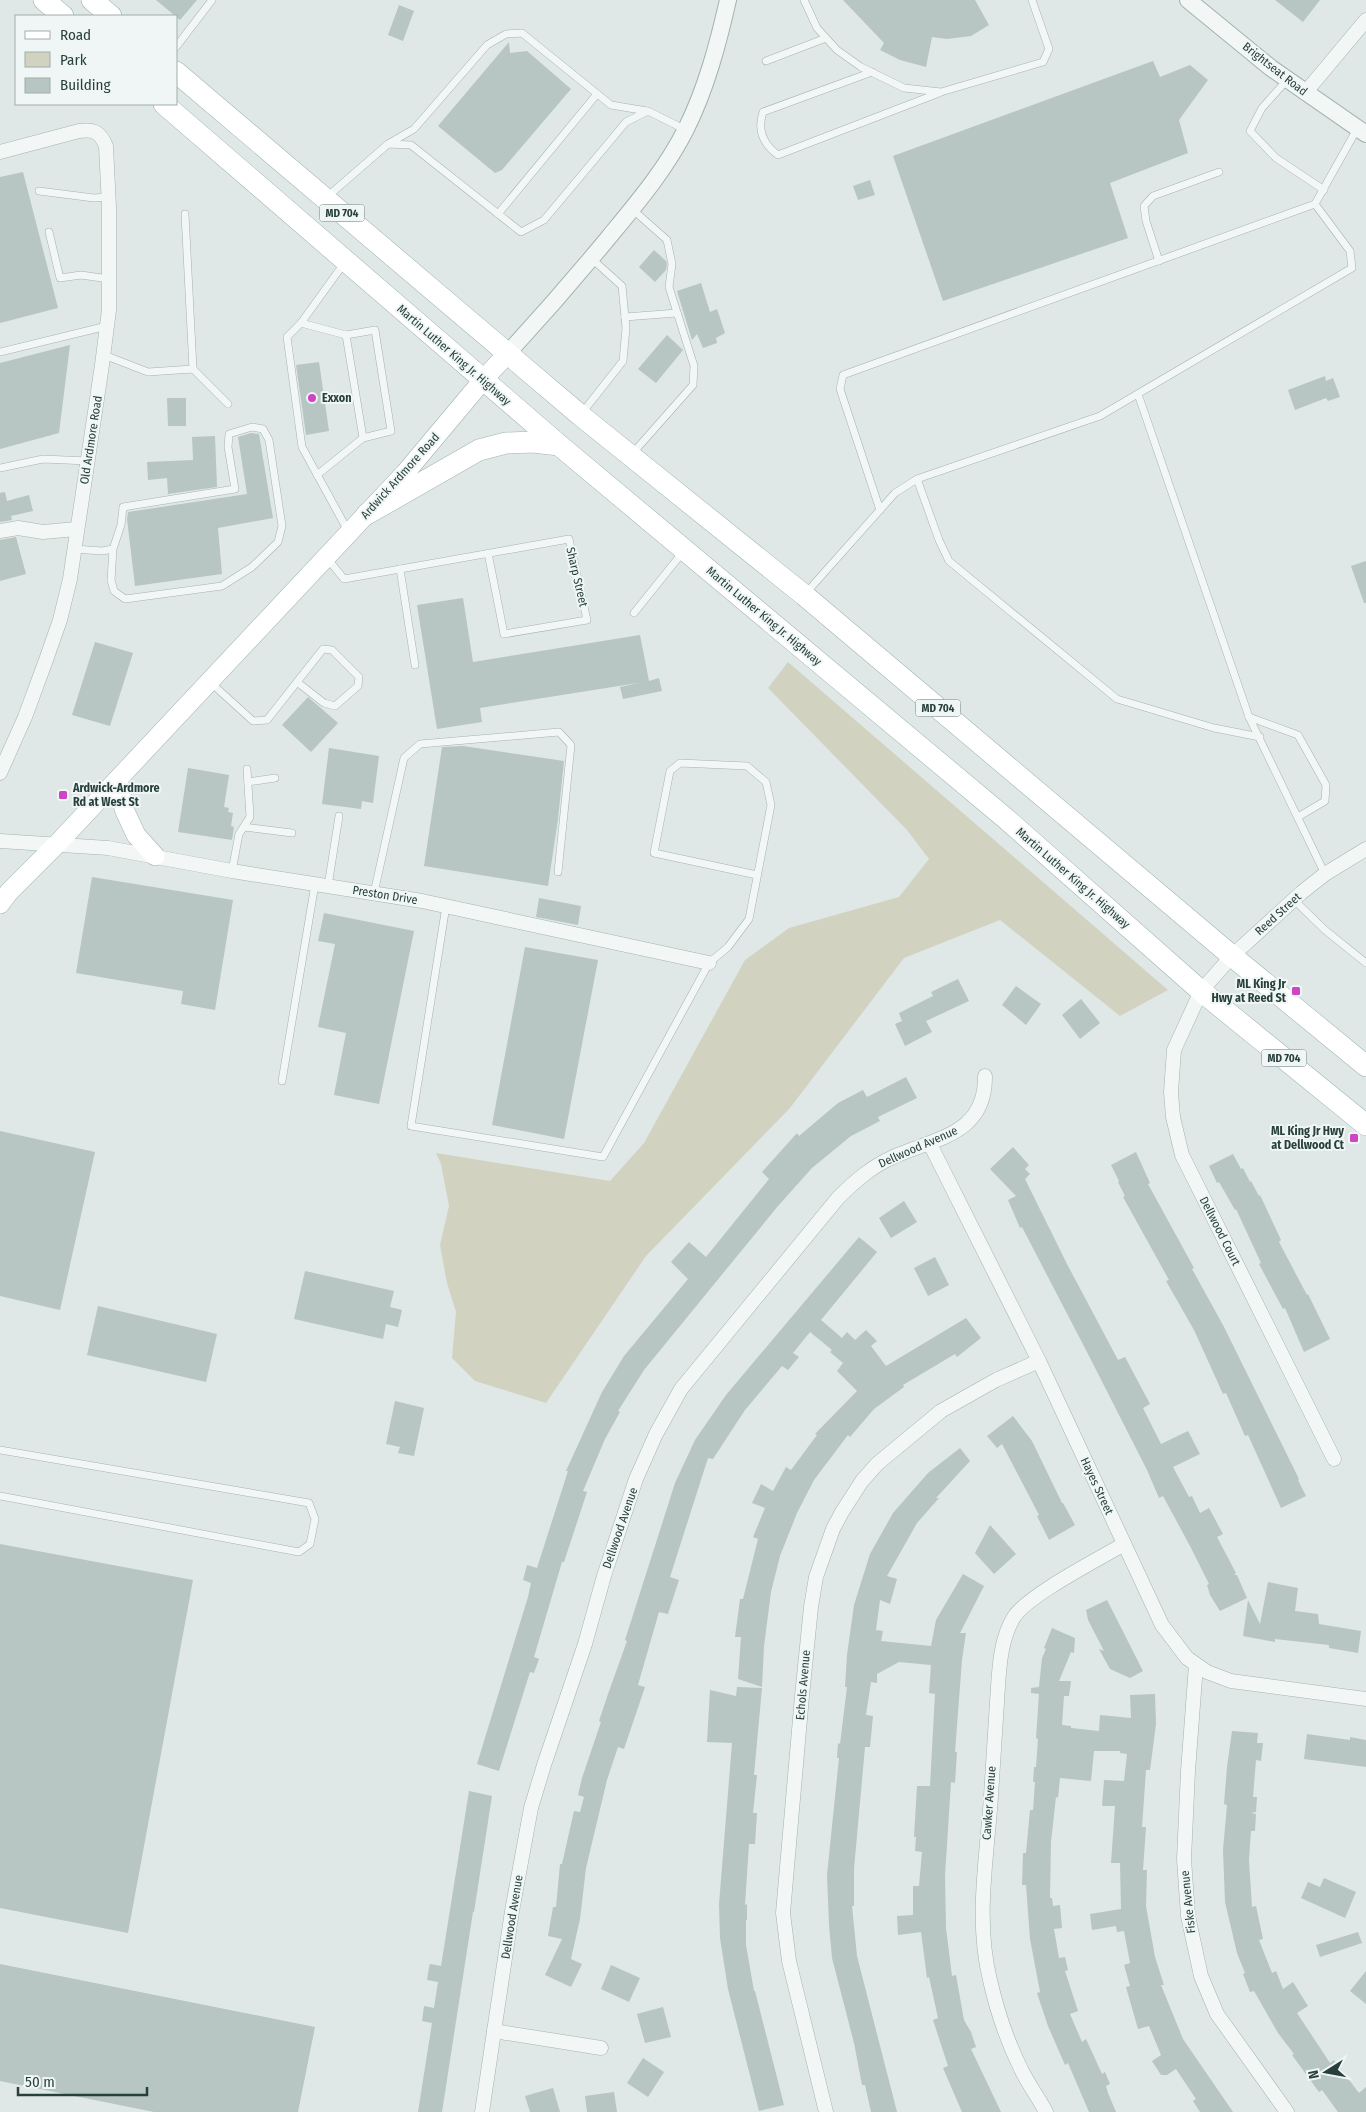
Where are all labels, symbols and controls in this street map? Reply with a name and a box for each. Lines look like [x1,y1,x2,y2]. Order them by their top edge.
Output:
legend [15,15,178,105]
text: Road [60,26,91,44]
street label: Brightseat Road [1240,39,1310,99]
text: Park [60,51,87,69]
text: Building [60,76,111,94]
road number: MD 704 [320,204,364,222]
street label: Martin Luther King Jr. Highway [394,302,514,409]
place label: Exxon [322,391,351,405]
marker: Exxon [306,392,318,404]
street label: Old Ardmore Road [77,395,105,485]
street label: Ardwick Ardmore Road [358,430,442,522]
street label: Sharp Street [563,546,591,608]
street label: Martin Luther King Jr. Highway [703,564,825,669]
road number: MD 704 [916,700,960,716]
place label: Ardwick-Ardmore Rd at West St [72,781,160,809]
marker: Ardwick-Ardmore Rd at West St [57,789,69,801]
street label: Martin Luther King Jr. Highway [1013,825,1133,932]
street label: Preston Drive [352,883,419,907]
street label: Reed Street [1252,890,1304,938]
place label: ML King Jr Hwy at Reed St [1211,977,1287,1005]
marker: ML King Jr Hwy at Reed St [1290,985,1302,997]
road number: MD 704 [1262,1050,1306,1066]
street label: Dellwood Avenue [876,1123,960,1171]
place label: ML King Jr Hwy at Dellwood Ct [1271,1124,1345,1152]
marker: ML King Jr Hwy at Dellwood Ct [1348,1132,1360,1144]
street label: Dellwood Court [1197,1194,1243,1268]
street label: Hayes Street [1078,1455,1116,1517]
street label: Dellwood Avenue [600,1485,640,1570]
street label: Echols Avenue [793,1649,813,1721]
street label: Cawker Avenue [979,1765,999,1840]
street label: Fiske Avenue [1178,1870,1198,1934]
street label: Dellwood Avenue [498,1874,526,1960]
north arrow [1301,2047,1351,2097]
scale bar [18,2064,146,2096]
text: N [1305,2069,1323,2080]
text: 50 m [25,2073,55,2091]

